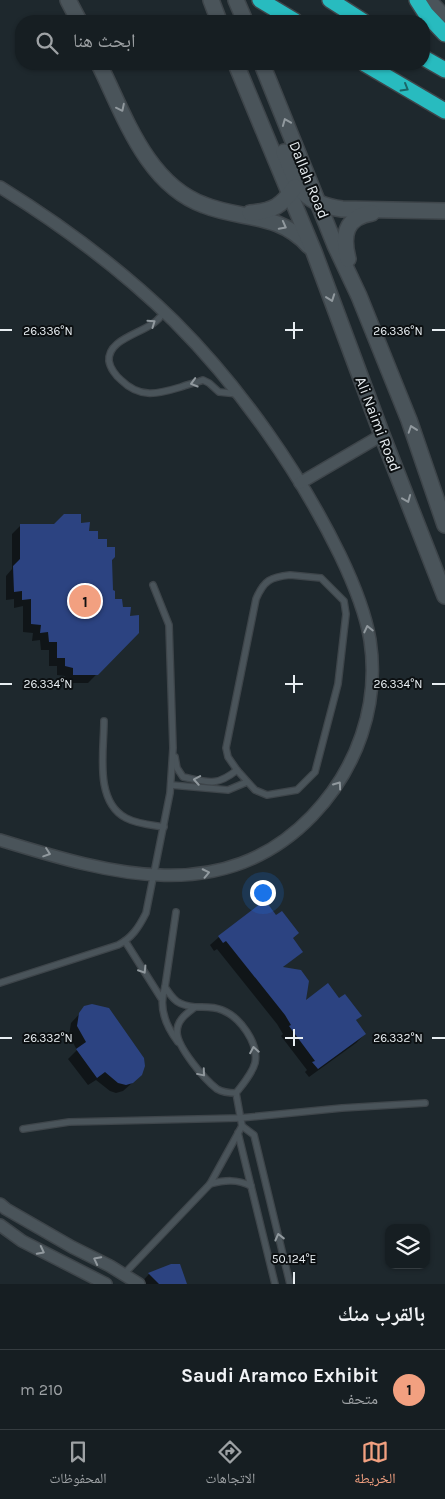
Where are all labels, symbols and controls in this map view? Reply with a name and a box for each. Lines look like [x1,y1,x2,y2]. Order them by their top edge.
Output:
search box [15,15,430,70]
icon: search [33,29,61,57]
text: ابحث هنا [73,30,135,52]
one-way arrow [399,81,408,91]
one-way arrow [115,102,125,111]
one-way arrow [281,118,292,127]
street label: Dallah Road [285,139,333,221]
one-way arrow [278,220,287,230]
one-way arrow [325,293,335,302]
one-way arrow [147,320,156,329]
text: 26.336°N [23,324,73,338]
text: 26.336°N [373,324,423,338]
street label: Ali Naimi Road [352,374,404,474]
one-way arrow [189,377,198,388]
one-way arrow [408,426,418,434]
one-way arrow [401,494,411,503]
pin: 1 [69,582,101,620]
one-way arrow [363,625,373,634]
text: 26.334°N [23,677,73,691]
text: 26.334°N [373,677,423,691]
one-way arrow [192,775,201,785]
one-way arrow [332,781,341,791]
one-way arrow [42,848,50,858]
one-way arrow [202,868,211,879]
your location [250,880,276,906]
one-way arrow [137,964,147,973]
text: 26.332°N [23,1031,73,1045]
text: 26.332°N [373,1031,423,1045]
one-way arrow [249,1046,259,1054]
one-way arrow [196,1067,205,1076]
map controls [385,1224,430,1269]
button: layers [385,1224,430,1269]
one-way arrow [274,1232,285,1241]
one-way arrow [36,1245,45,1255]
text: 50.124°E [272,1252,316,1266]
one-way arrow [93,1255,102,1266]
text: بالقرب منك [338,1302,425,1326]
text: Saudi Aramco Exhibit [181,1365,378,1387]
text: 210 m [20,1380,63,1399]
text: 1 [406,1380,412,1399]
text: متحف [341,1389,378,1408]
tab: المحفوظات [50,1438,106,1492]
tab: الاتجاهات [206,1438,255,1492]
tab: الخريطة [354,1438,395,1492]

